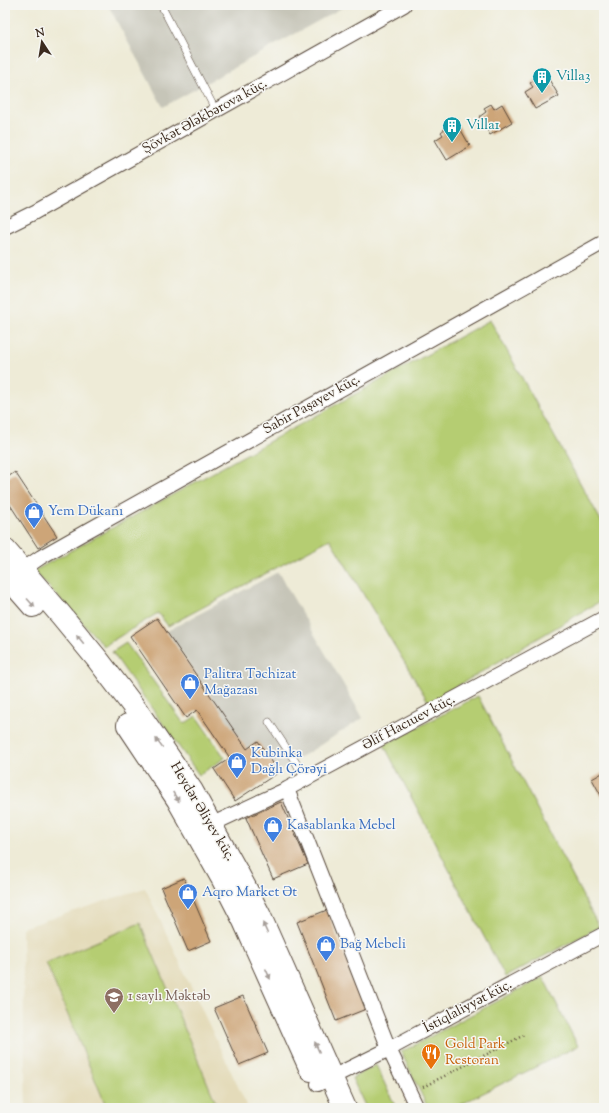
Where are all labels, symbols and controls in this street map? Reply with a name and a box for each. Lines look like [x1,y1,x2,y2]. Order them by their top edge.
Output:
north arrow [22,22,62,62]
text: N [33,24,46,42]
building icon: Villa3 [531,66,553,94]
place label: Villa3 [556,67,591,87]
street label: Şövkət Ələkbərova küç. [139,74,271,160]
building icon: Villa1 [441,115,463,143]
place label: Villa1 [466,116,500,136]
street label: Sabir Paşayev küç. [260,370,364,440]
shop icon: Yem Dükanı [23,501,45,529]
place label: Yem Dükanı [48,502,123,522]
one-way arrow [26,598,35,608]
one-way arrow [76,633,85,644]
place label: Palitra Təchizat Mağazası [204,665,297,701]
shop icon: Palitra Təchizat Mağazası [179,672,201,700]
street label: Əlif Hacıuev küç. [359,690,459,756]
one-way arrow [155,737,163,748]
place label: Kubinka Dağlı Çörəyi [251,744,327,780]
shop icon: Kubinka Dağlı Çörəyi [226,751,248,779]
street label: Heydər Əliyev küç. [164,759,240,865]
one-way arrow [172,791,180,802]
shop icon: Kasablanka Mebel [262,815,284,843]
place label: Kasablanka Mebel [287,816,396,836]
shop icon: Aqro Market Ət [177,882,199,910]
place label: Aqro Market Ət [202,883,297,903]
one-way arrow [262,922,268,934]
shop icon: Bağ Mebeli [315,934,337,962]
place label: Bağ Mebeli [340,935,406,955]
one-way arrow [265,968,271,980]
street label: İstiqlaliyyət küç. [420,975,516,1039]
school or university icon: 1 saylı Məktəb [103,986,125,1014]
place label: 1 saylı Məktəb [128,987,211,1007]
place label: Gold Park Restoran [445,1035,506,1071]
one-way arrow [314,1040,320,1052]
restaurant icon: Gold Park Restoran [420,1042,442,1070]

